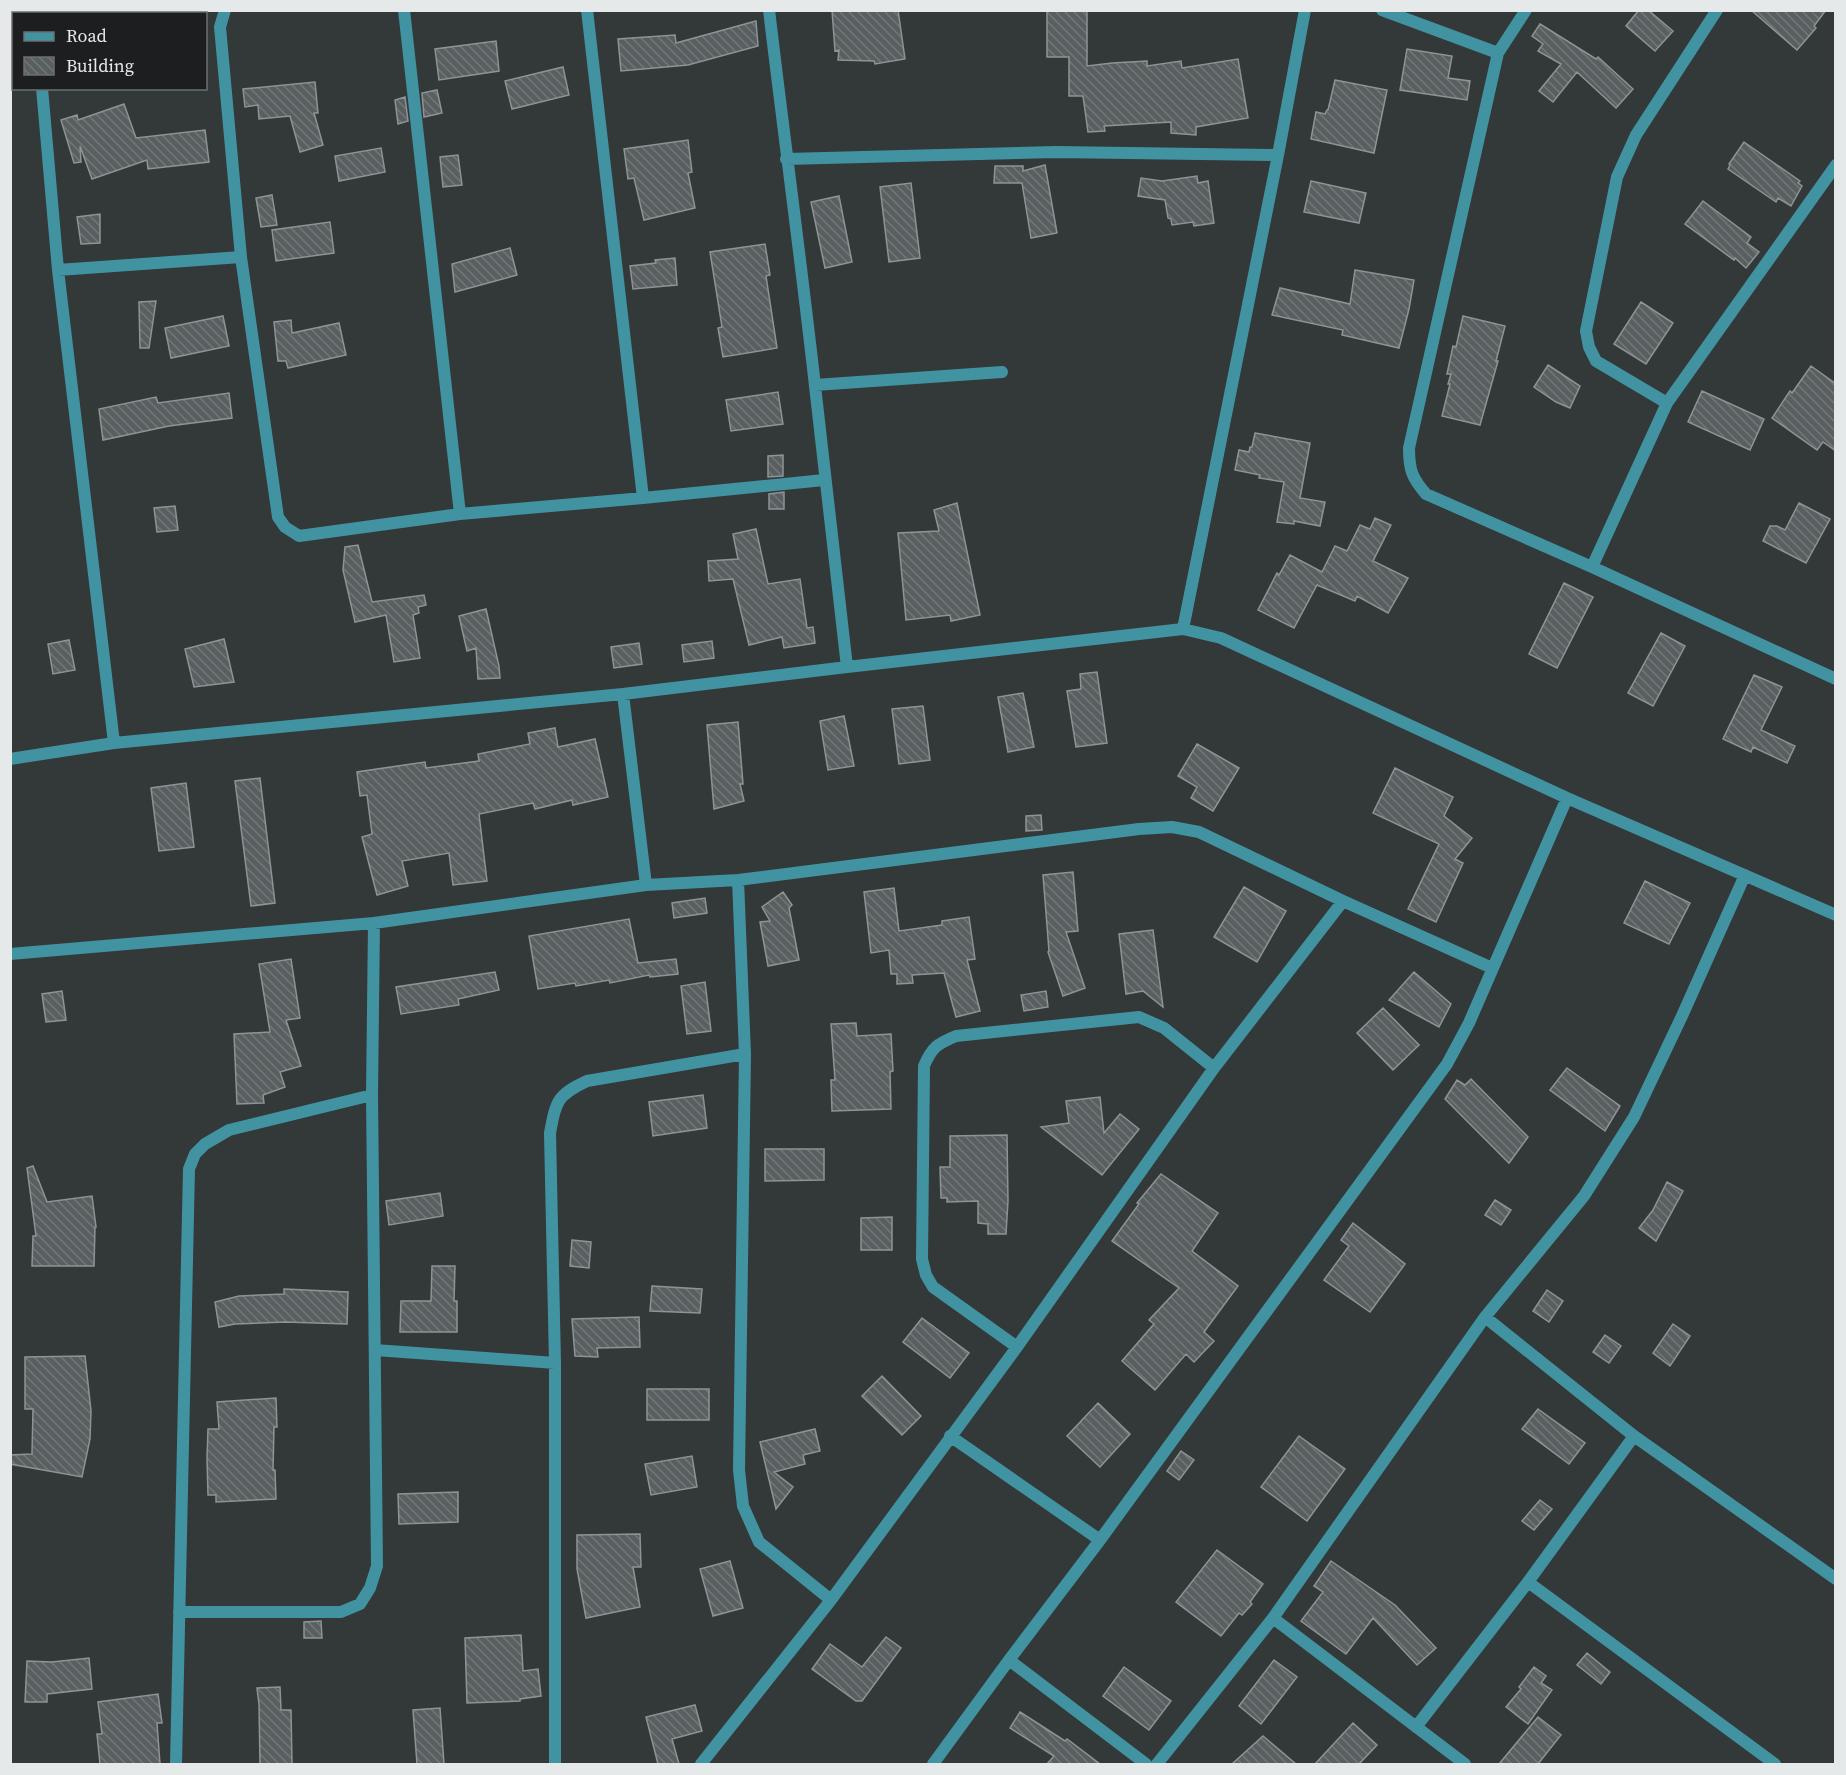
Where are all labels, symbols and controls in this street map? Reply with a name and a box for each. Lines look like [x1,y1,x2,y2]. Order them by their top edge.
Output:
legend [12,12,207,90]
text: Road [66,23,107,48]
text: Building [66,53,134,78]

